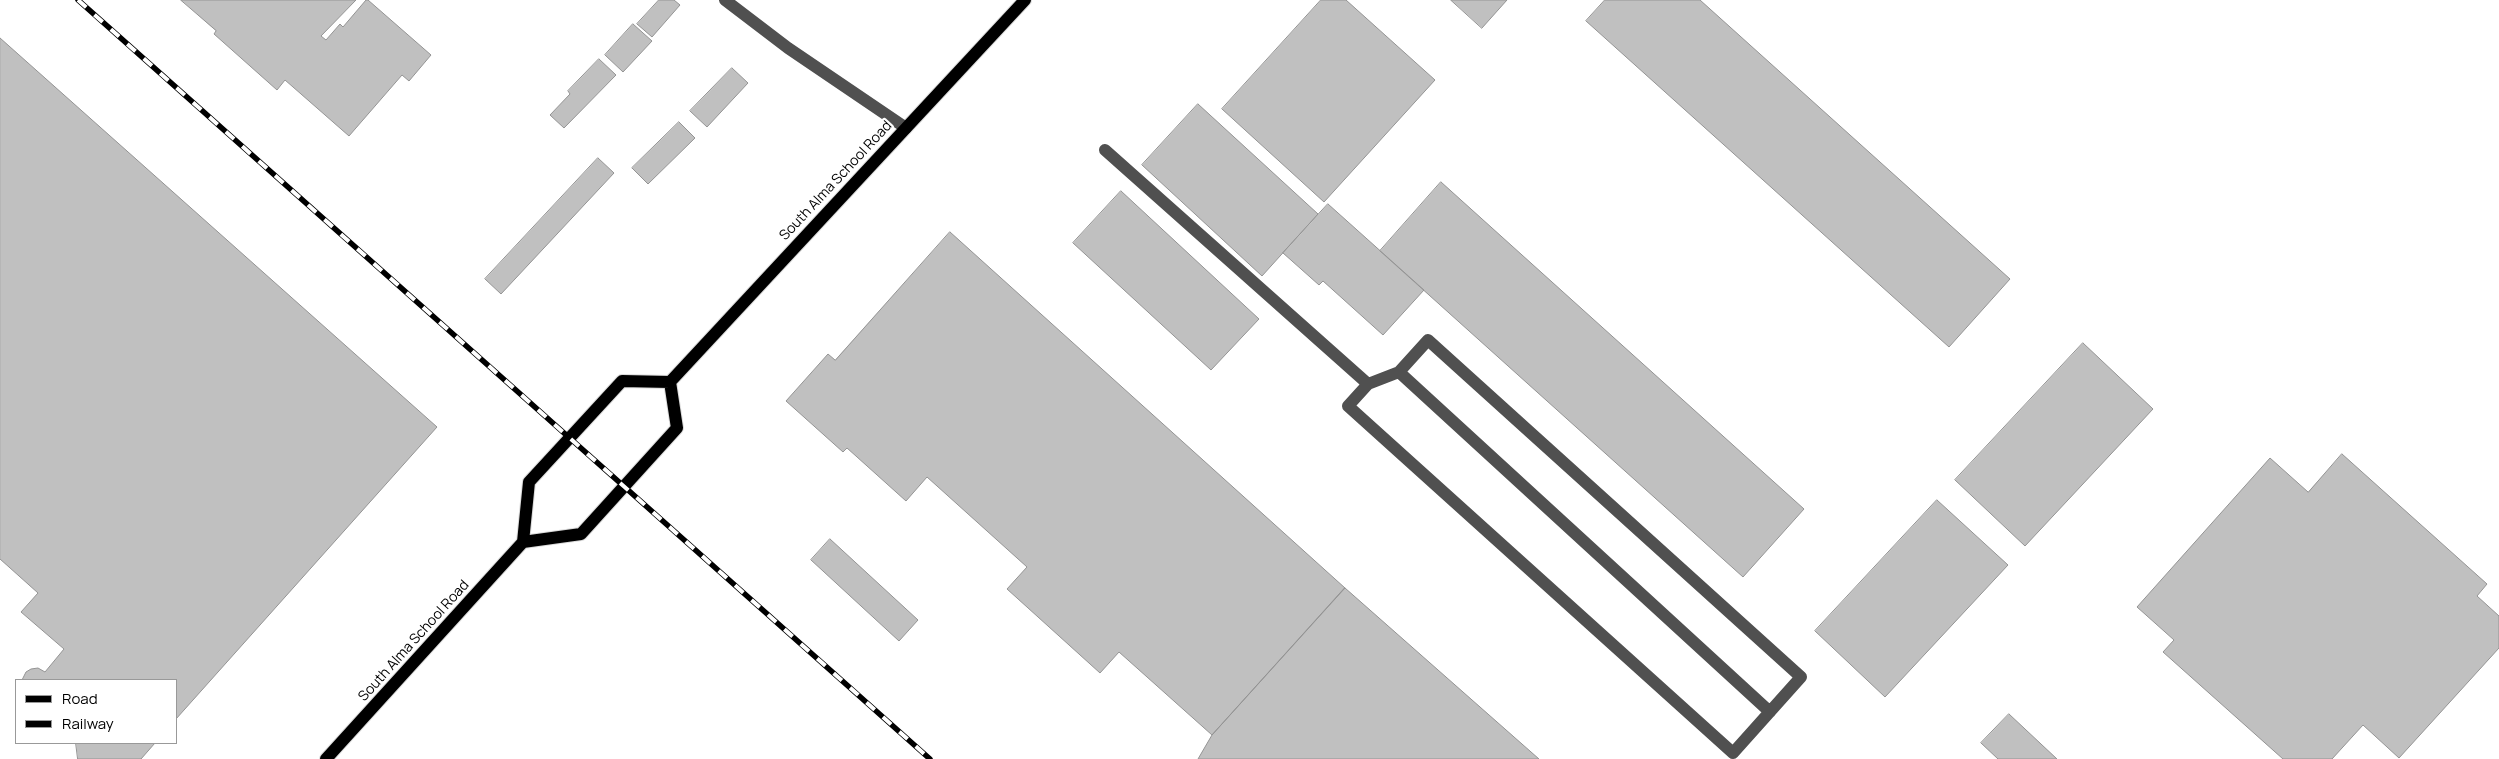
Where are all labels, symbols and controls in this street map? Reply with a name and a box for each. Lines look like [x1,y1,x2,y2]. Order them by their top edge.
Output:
street label: South Alma School Road [776,118,896,244]
street label: South Alma School Road [355,577,473,705]
legend [15,679,178,744]
text: Road [62,688,98,709]
text: Railway [62,713,114,734]

